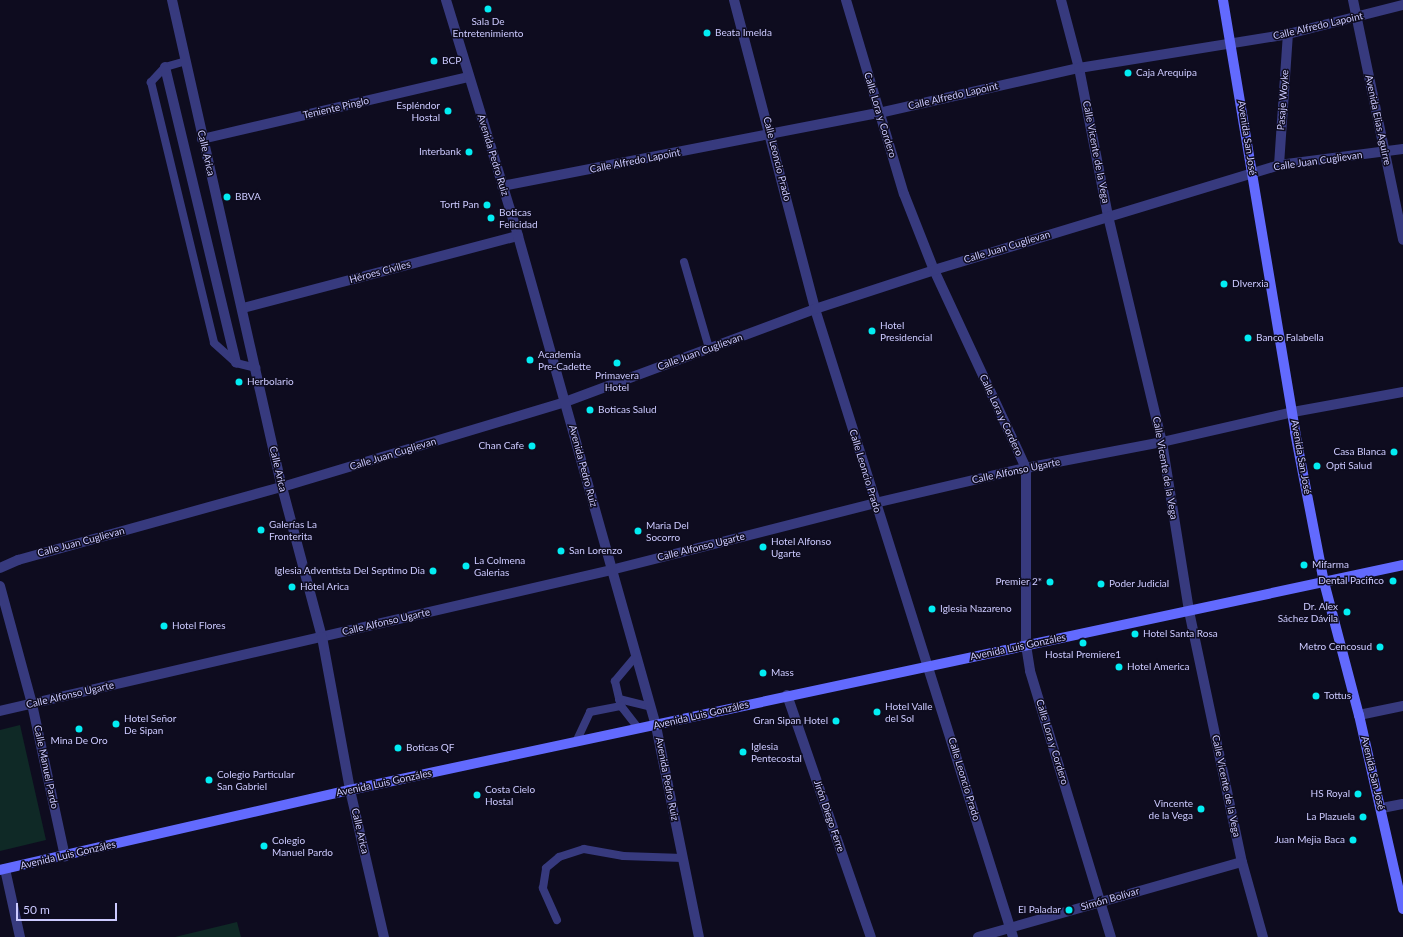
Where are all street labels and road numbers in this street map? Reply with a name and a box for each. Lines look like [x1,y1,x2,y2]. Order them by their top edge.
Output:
street label: Calle Alfredo Lapoint [1272,10,1364,42]
street label: Pasaje Woyke [1275,69,1291,131]
street label: Calle Lora y Cordero [861,71,899,159]
street label: Avenida Elias Aguirre [1363,74,1393,166]
street label: Calle Alfredo Lapoint [907,80,999,112]
street label: Teniente Pinglo [302,95,370,121]
street label: Calle Vicente de la Vega [1080,99,1112,205]
street label: Avenida San José [1235,100,1259,176]
street label: Avenida Pedro Ruiz [475,113,511,197]
street label: Calle Leoncio Prado [761,116,793,202]
street label: Calle Arica [195,129,217,177]
street label: Calle Alfredo Lapoint [589,146,681,176]
street label: Calle Juan Cuglievan [1273,149,1363,173]
street label: Calle Juan Cuglievan [962,228,1052,266]
street label: Héroes Civiles [348,258,412,286]
street label: Calle Juan Cuglievan [656,331,744,373]
street label: Calle Lora y Cordero [977,372,1025,458]
street label: Calle Vicente de la Vega [1150,415,1180,521]
street label: Avenida San José [1289,419,1313,495]
street label: Avenida Pedro Ruiz [566,424,600,508]
street label: Calle Leoncio Prado [847,428,883,514]
street label: Calle Juan Cuglievan [348,435,438,473]
street label: Calle Arica [267,445,289,493]
street label: Calle Alfonso Ugarte [971,456,1061,486]
street label: Calle Juan Cuglievan [36,525,126,559]
street label: Calle Alfonso Ugarte [656,530,746,564]
street label: Calle Alfonso Ugarte [341,606,431,638]
street label: Avenida Luis Gonzáles [969,631,1067,663]
street label: Calle Alfonso Ugarte [25,679,115,711]
street label: Avenida Luis Gonzáles [652,698,750,732]
street label: Calle Lora y Cordero [1033,698,1071,786]
street label: Calle Manuel Pardo [31,724,61,810]
street label: Calle Vicente de la Vega [1209,733,1243,839]
street label: Avenida San José [1359,735,1387,811]
street label: Avenida Pedro Ruiz [653,736,681,822]
street label: Calle Leoncio Prado [946,736,982,822]
street label: Avenida Luis Gonzáles [335,767,433,799]
street label: Jirón Diego Ferre [811,779,847,853]
street label: Calle Arica [349,807,371,855]
street label: Avenida Luis Gonzáles [19,838,117,872]
street label: Simón Bolívar [1079,885,1141,913]

